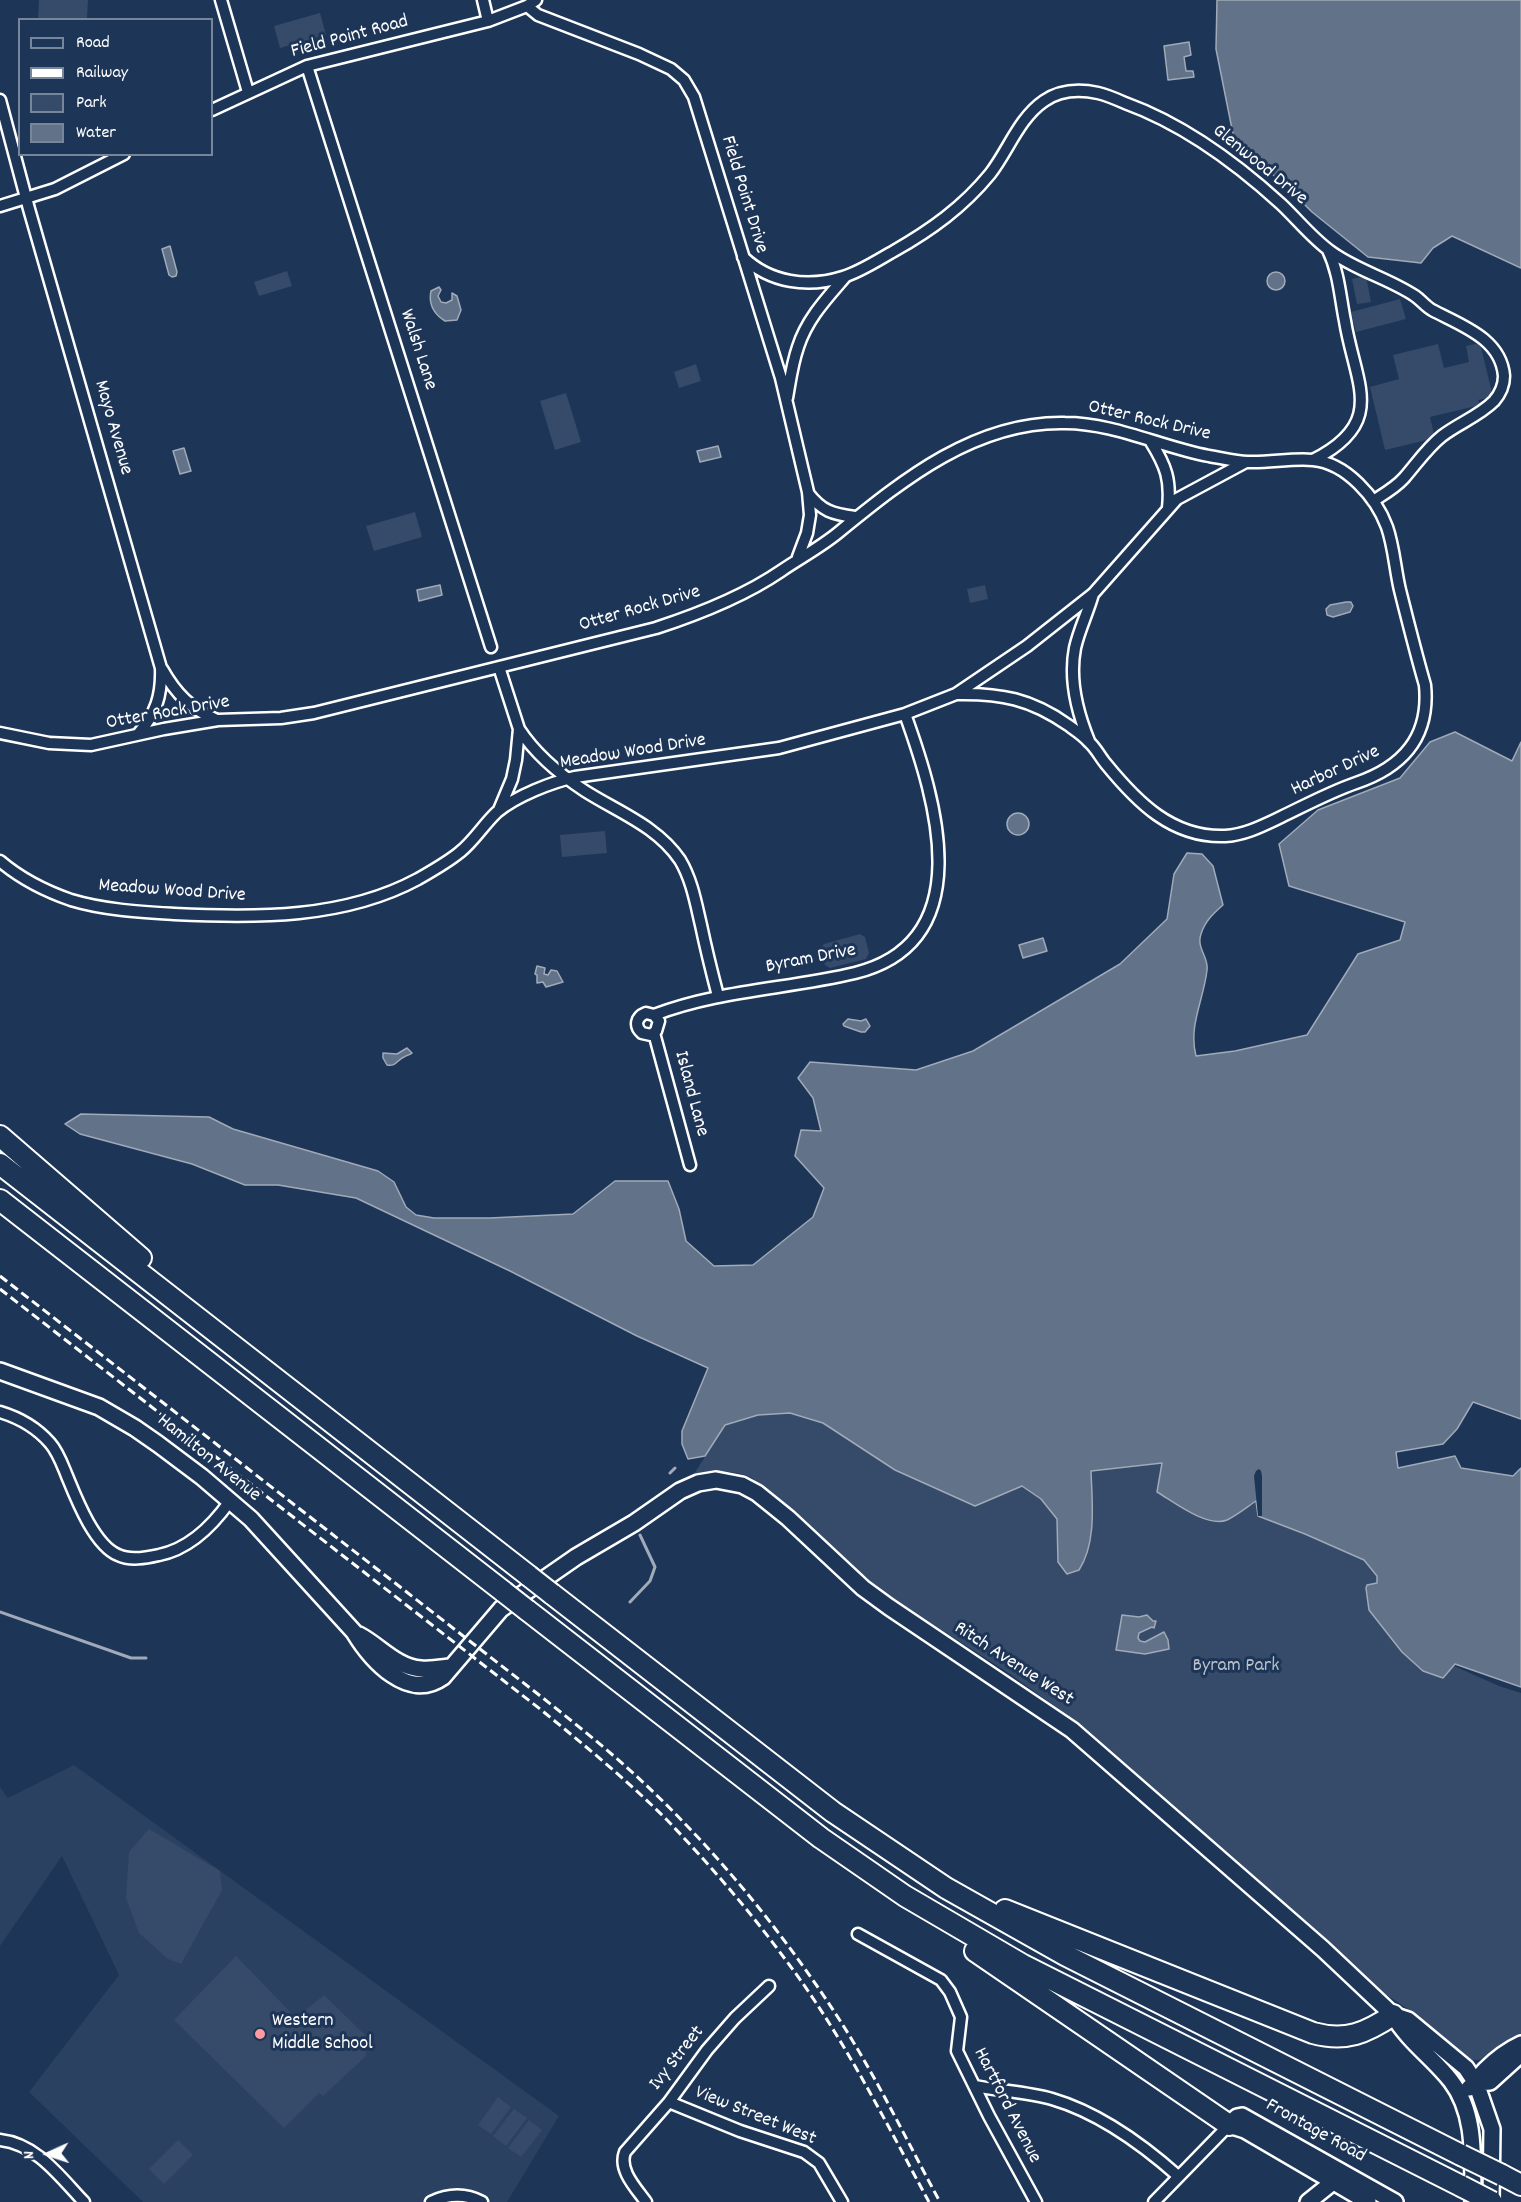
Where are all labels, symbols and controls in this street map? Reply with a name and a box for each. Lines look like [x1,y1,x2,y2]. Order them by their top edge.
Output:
street label: Field Point Road [289,11,411,65]
legend [18,18,213,156]
text: Road [76,31,110,56]
text: Railway [76,61,128,86]
text: Park [76,91,107,116]
street label: Glenwood Drive [1206,120,1312,212]
text: Water [76,121,116,146]
street label: Field Point Drive [714,133,772,257]
street label: Walsh Lane [393,307,441,393]
street label: Mayo Avenue [87,378,137,478]
street label: Otter Rock Drive [1085,396,1213,448]
street label: Otter Rock Drive [577,581,703,639]
street label: Otter Rock Drive [104,691,232,737]
street label: Meadow Wood Drive [558,730,708,776]
street label: Harbor Drive [1288,741,1384,803]
street label: Meadow Wood Drive [98,875,246,909]
street label: Byram Drive [764,940,858,980]
street label: Island Lane [667,1049,713,1139]
street label: Hamilton Avenue [151,1410,265,1508]
street label: Ritch Avenue West [949,1617,1077,1713]
park label: Byram Park [1193,1655,1279,1679]
place label: Western Middle School [272,2010,373,2057]
street label: Ivy Street [645,2022,711,2096]
marker: Western Middle School [253,2027,267,2041]
street label: Hartford Avenue [967,2044,1045,2168]
street label: View Street West [691,2082,819,2152]
street label: Frontage Road [1261,2095,1369,2169]
north arrow [18,2124,78,2184]
text: N [18,2150,41,2160]

